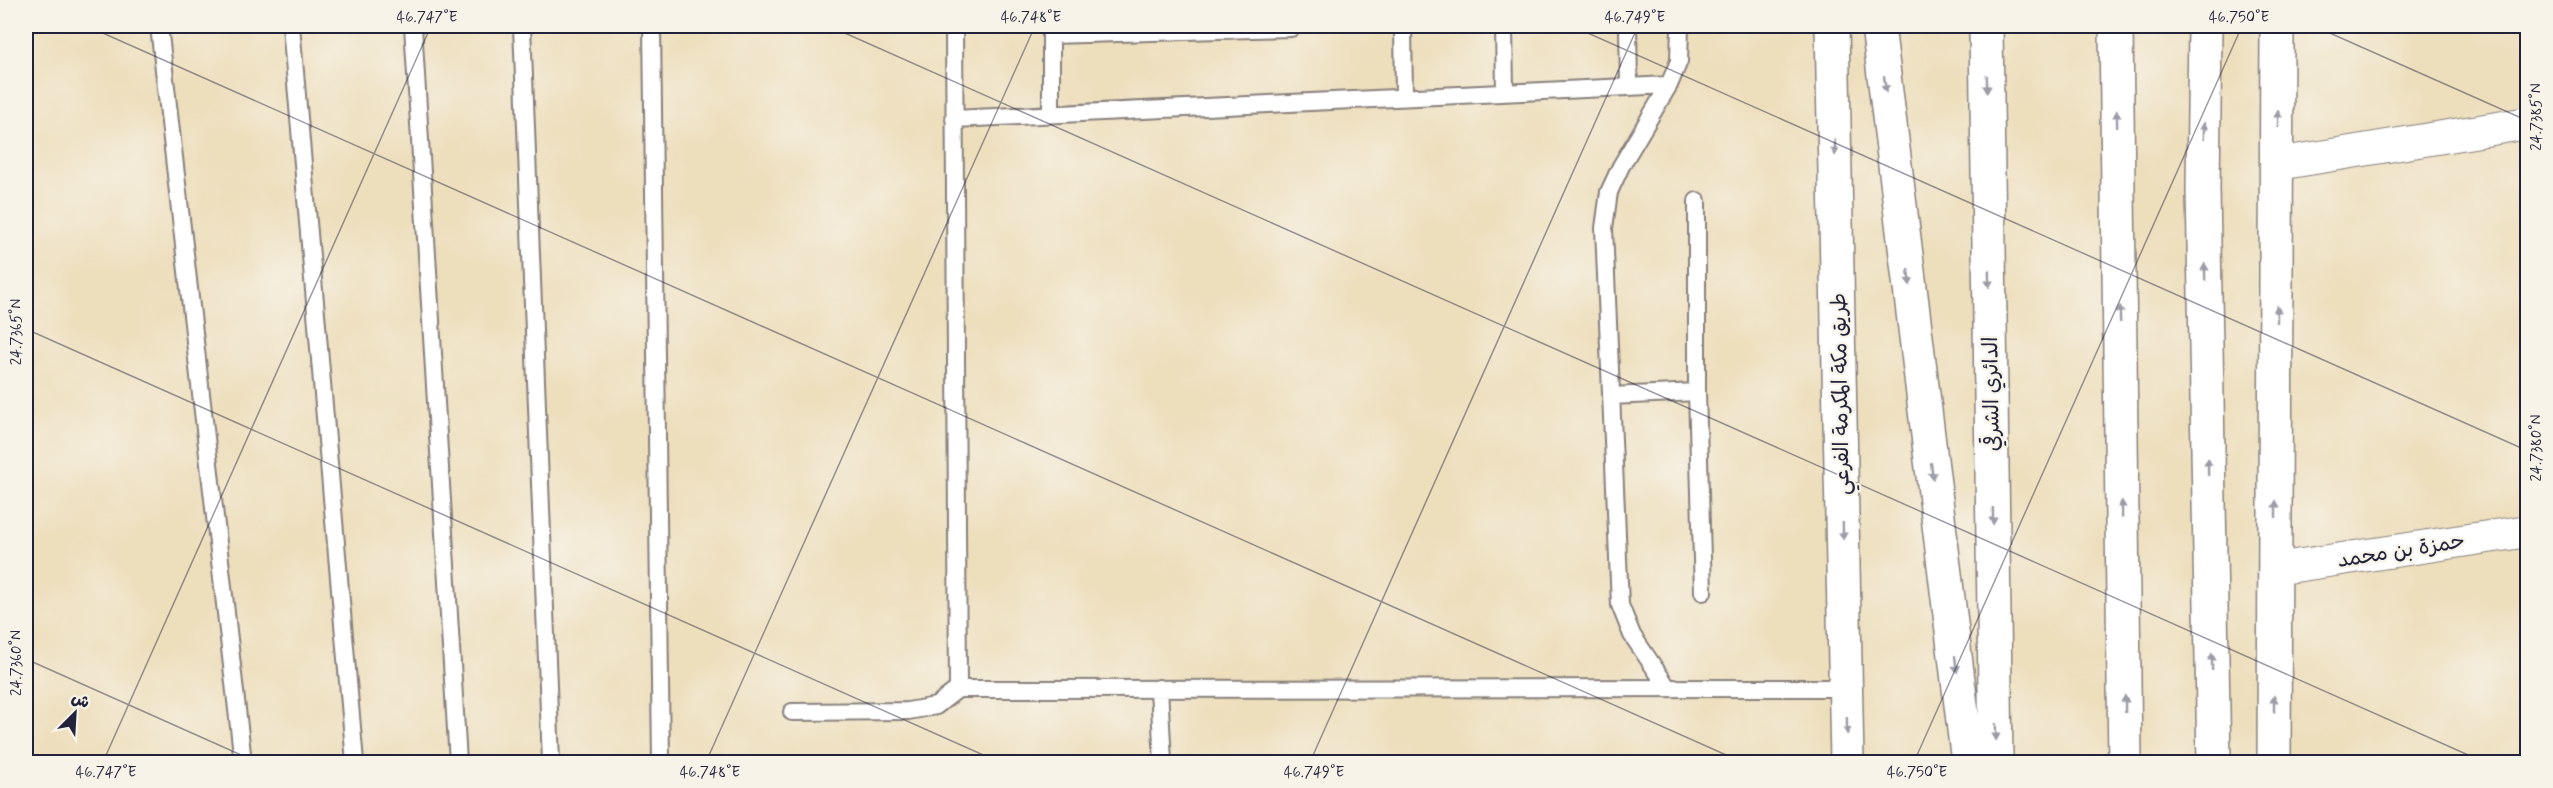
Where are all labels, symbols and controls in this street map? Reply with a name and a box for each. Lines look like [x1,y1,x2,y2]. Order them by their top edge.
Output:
text: 46.747°E [397,8,458,28]
text: 46.748°E [1001,8,1062,28]
text: 46.749°E [1605,8,1665,28]
text: 46.750°E [2209,8,2269,28]
one-way arrow [1880,74,1890,93]
one-way arrow [1982,74,1992,93]
text: 24.7385°N [2527,83,2547,151]
one-way arrow [2112,110,2122,129]
one-way arrow [2273,110,2283,129]
one-way arrow [2199,122,2208,141]
one-way arrow [1830,137,1840,156]
one-way arrow [2200,263,2209,282]
one-way arrow [1904,268,1914,287]
one-way arrow [1985,269,1994,288]
street label: طريق مكة المكرمة الفرعي [1825,292,1861,495]
text: 24.7365°N [7,299,27,365]
one-way arrow [2115,305,2125,324]
one-way arrow [2272,305,2282,324]
street label: الدائري الشرقي [1977,336,2007,452]
text: 24.7380°N [2527,415,2547,481]
one-way arrow [2203,458,2213,477]
one-way arrow [1928,461,1937,480]
one-way arrow [2117,500,2127,519]
one-way arrow [2271,500,2280,519]
one-way arrow [1988,506,1998,525]
one-way arrow [1838,521,1847,540]
street label: حمزة بن محمد [2335,527,2467,575]
text: 24.7360°N [7,630,27,696]
one-way arrow [2207,653,2217,672]
one-way arrow [1951,655,1961,674]
north arrow [45,683,105,743]
text: ش [68,687,93,714]
one-way arrow [2120,695,2129,714]
one-way arrow [2269,695,2279,714]
one-way arrow [1842,716,1851,735]
one-way arrow [1991,722,2001,741]
text: 46.747°E [76,763,137,783]
text: 46.748°E [680,763,741,783]
text: 46.749°E [1284,763,1344,783]
text: 46.750°E [1887,763,1947,783]

